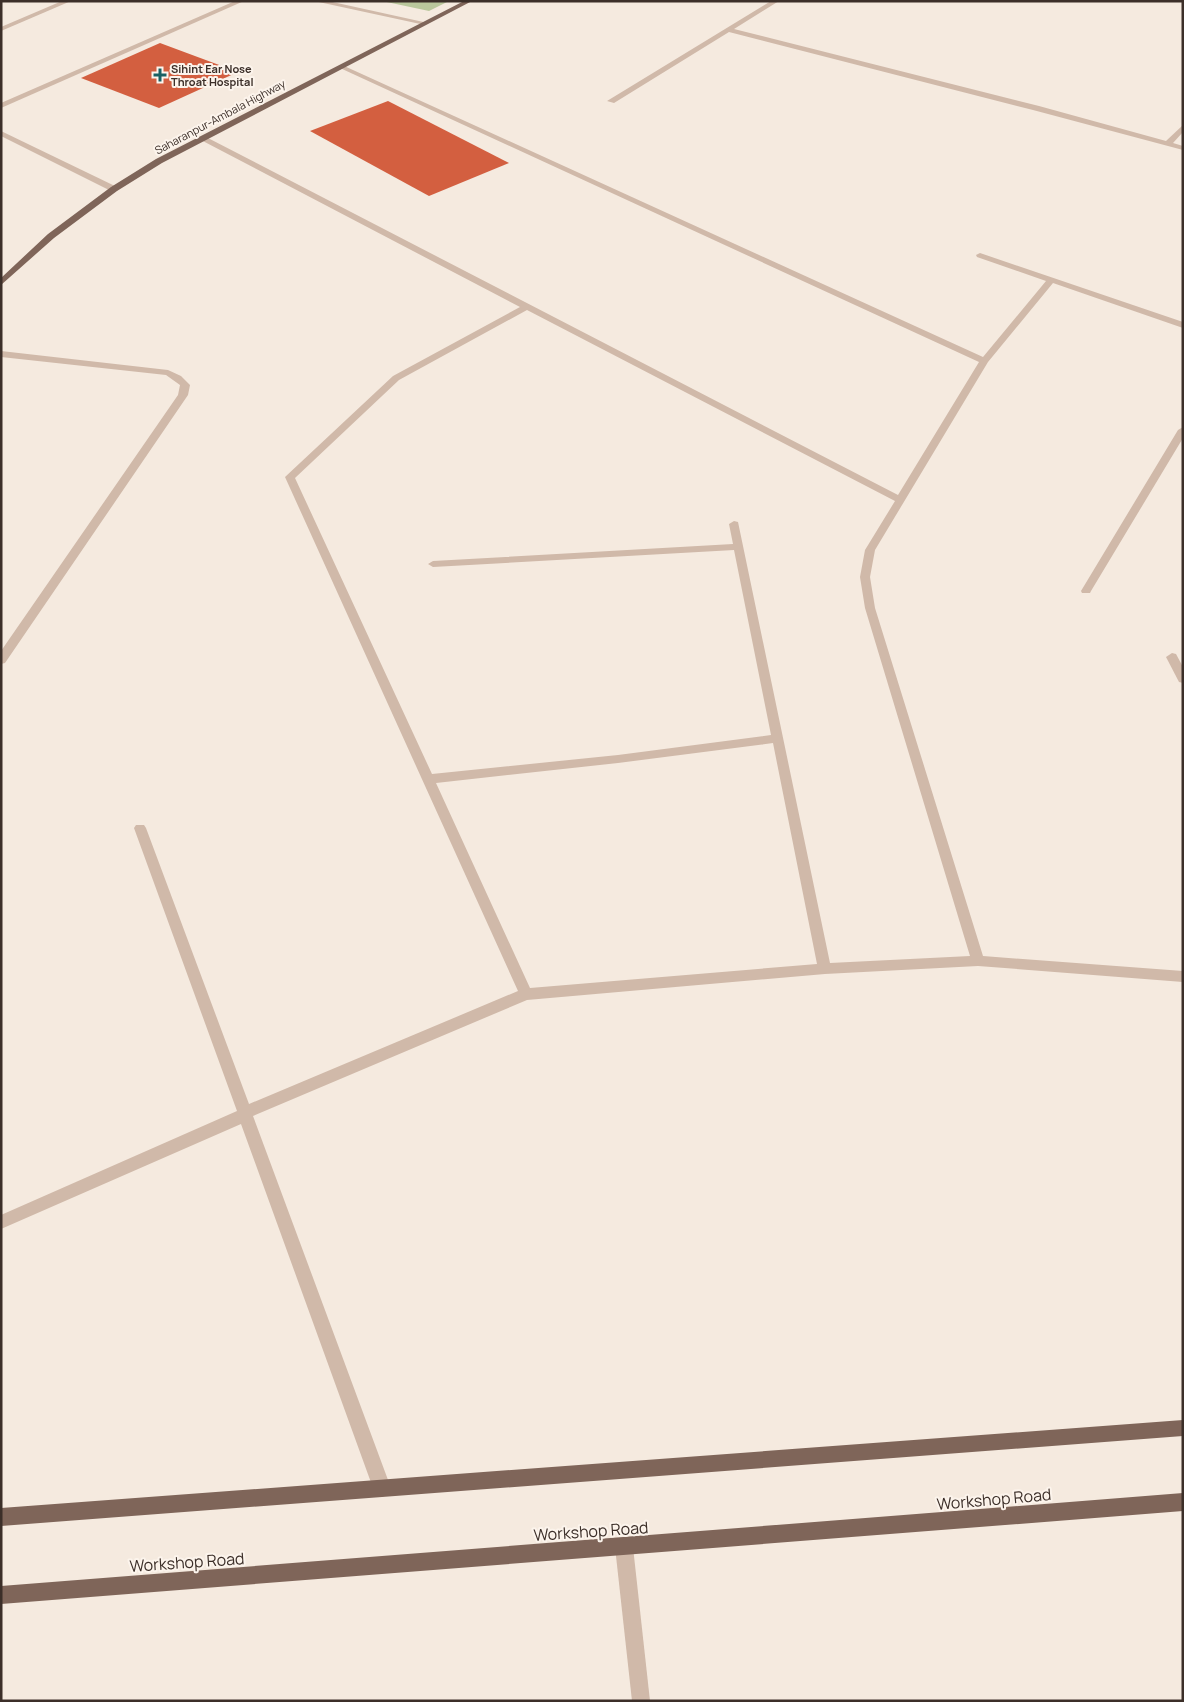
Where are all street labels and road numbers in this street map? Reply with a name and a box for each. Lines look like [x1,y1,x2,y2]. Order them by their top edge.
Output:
street label: Saharanpur-Ambala Highway [152,76,288,157]
street label: Workshop Road [936,1483,1052,1515]
street label: Workshop Road [533,1516,649,1546]
street label: Workshop Road [129,1547,245,1577]

